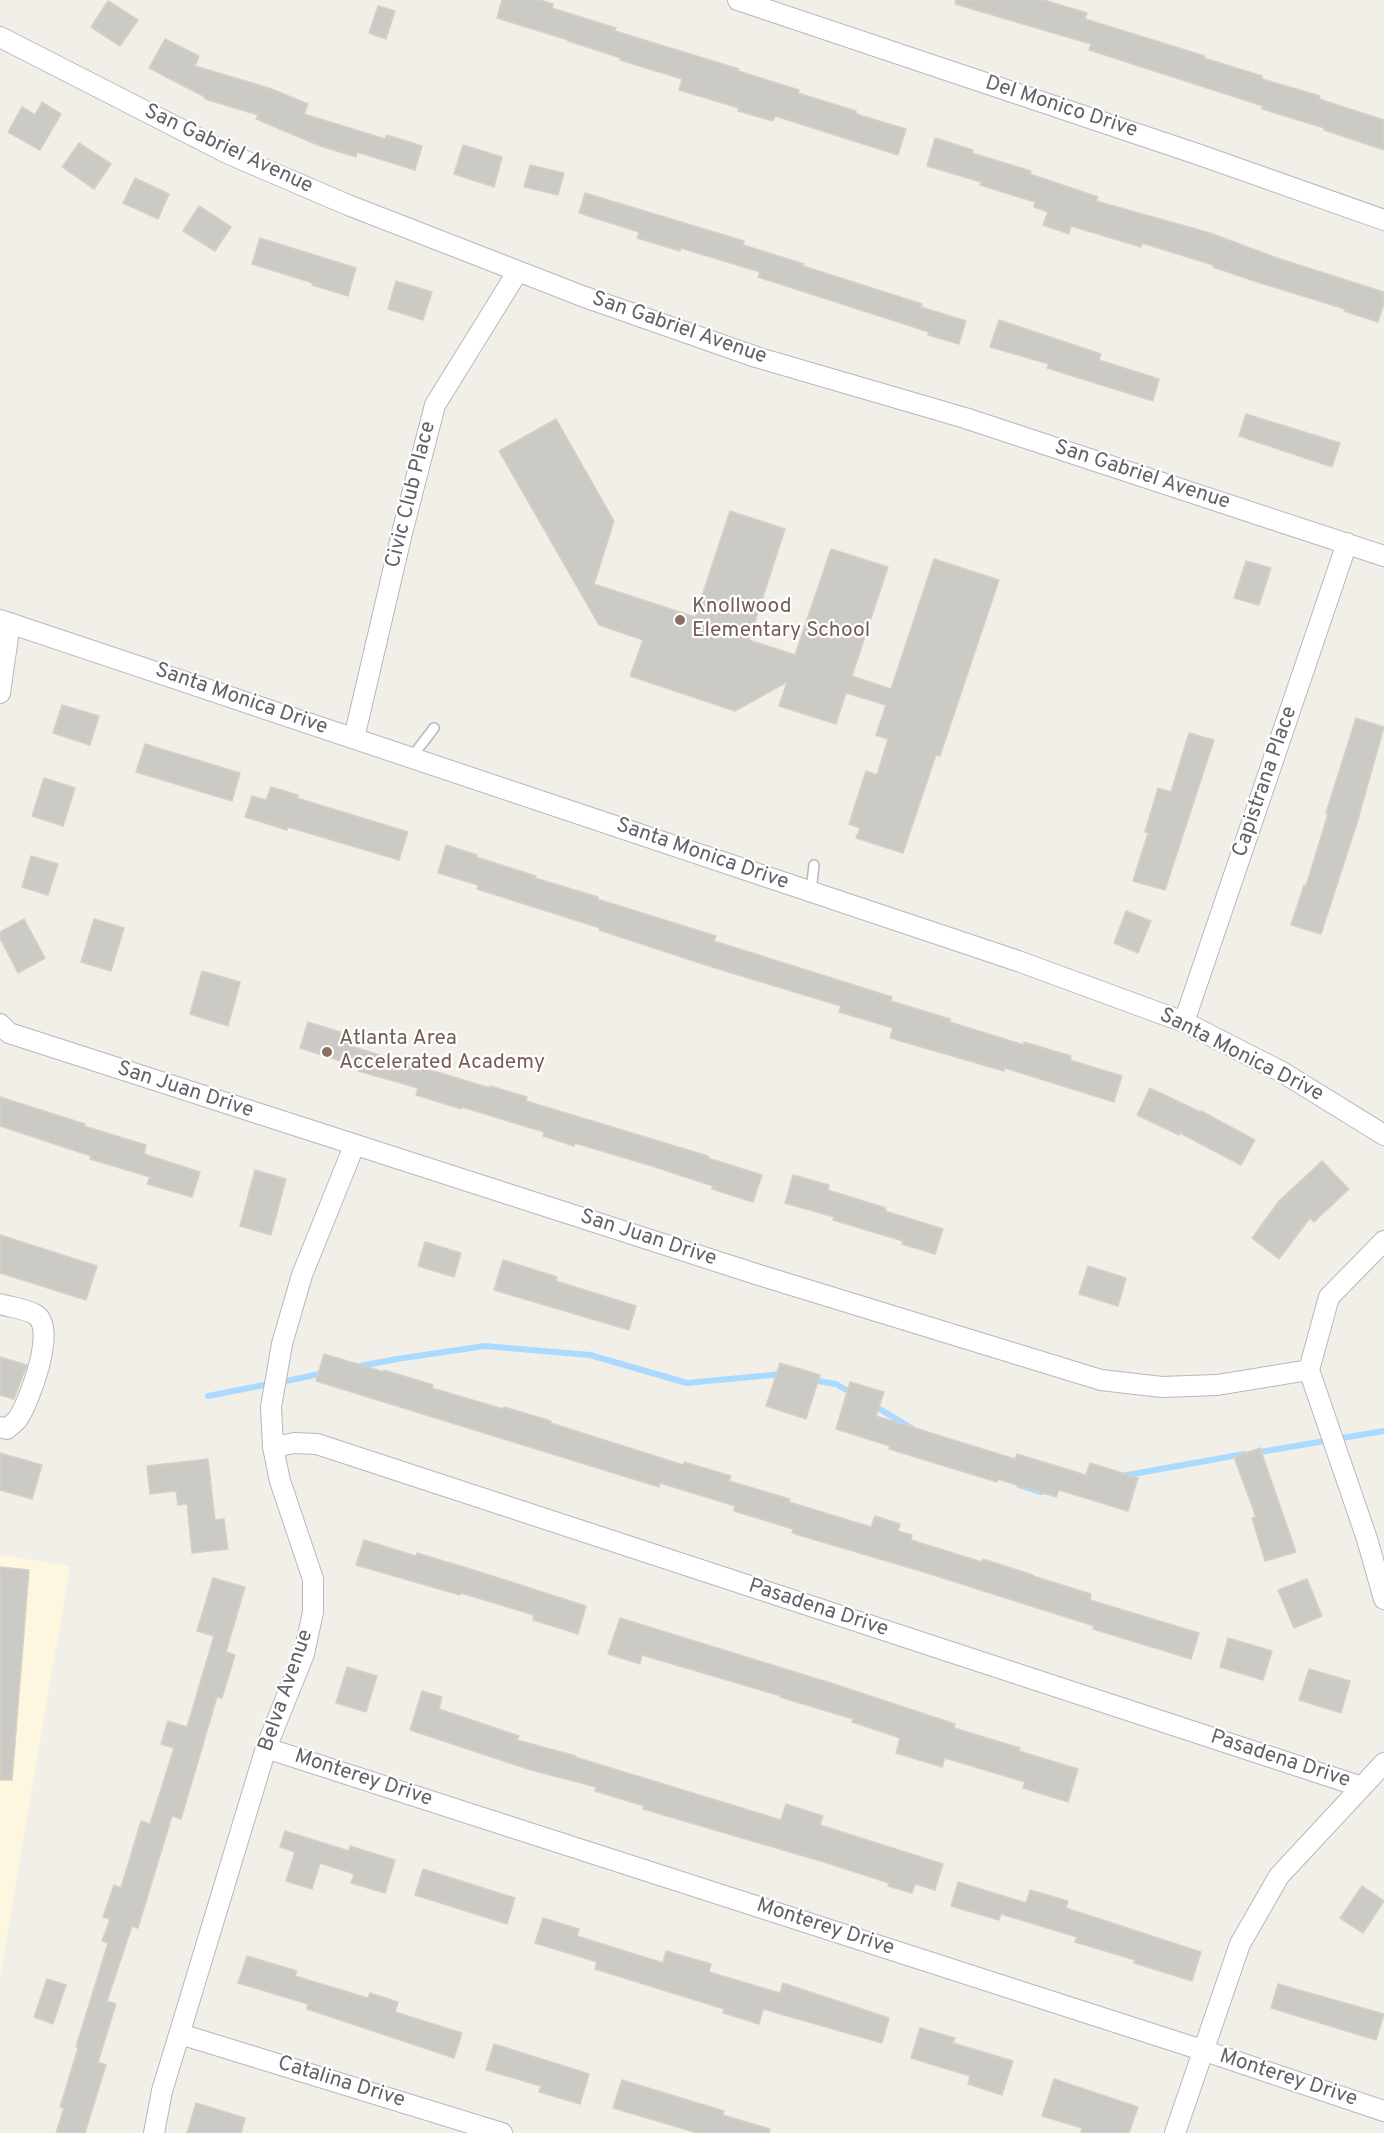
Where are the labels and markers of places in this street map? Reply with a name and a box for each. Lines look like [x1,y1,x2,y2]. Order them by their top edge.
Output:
place label: Knollwood Elementary School [692,595,870,645]
marker: Knollwood Elementary School [673,613,687,627]
place label: Atlanta Area Accelerated Academy [339,1027,545,1077]
marker: Atlanta Area Accelerated Academy [320,1045,334,1059]

